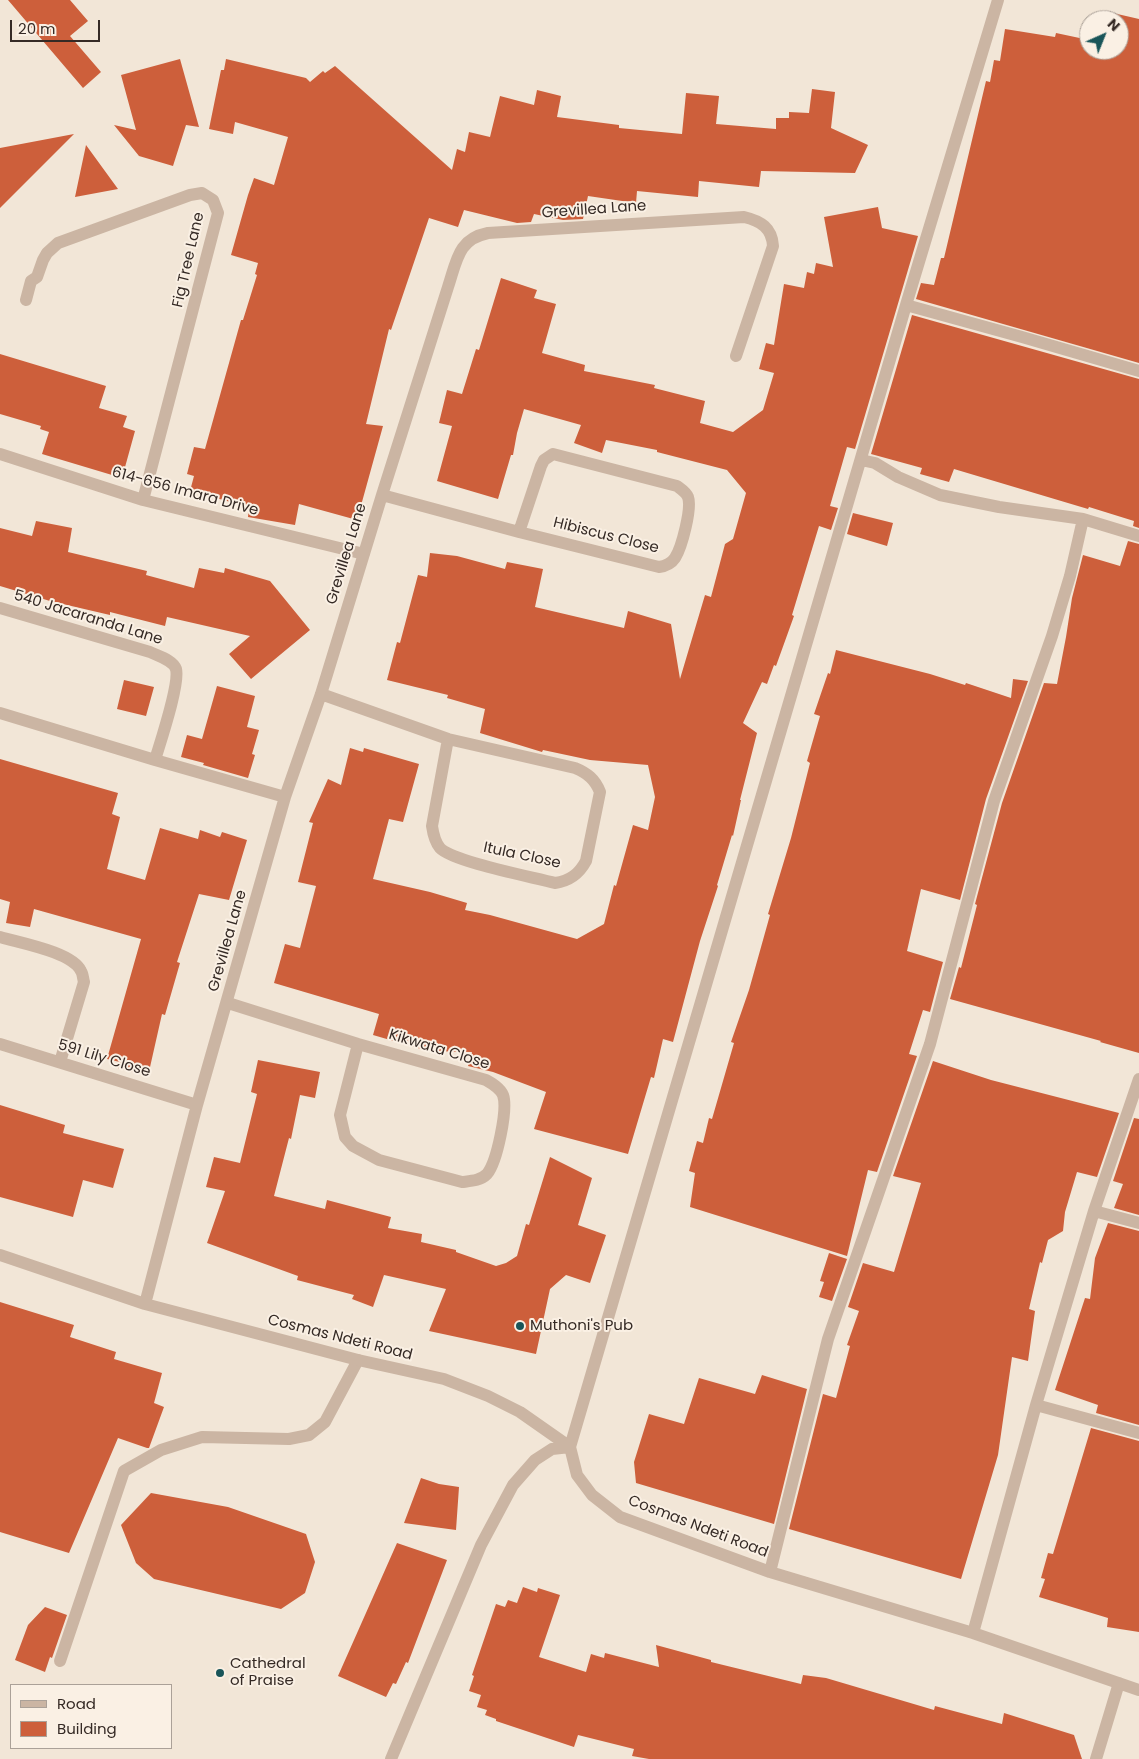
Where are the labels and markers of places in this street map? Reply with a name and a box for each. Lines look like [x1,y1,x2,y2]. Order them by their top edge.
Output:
place label: Muthoni's Pub [530,1317,633,1335]
marker: Muthoni's Pub [514,1320,526,1332]
place label: Cathedral of Praise [230,1655,306,1690]
marker: Cathedral of Praise [214,1667,226,1679]

